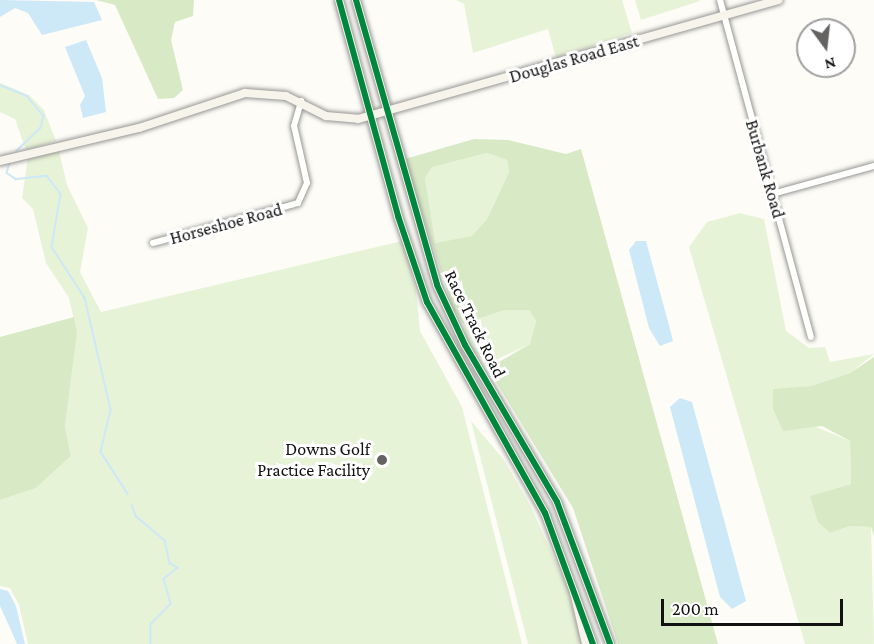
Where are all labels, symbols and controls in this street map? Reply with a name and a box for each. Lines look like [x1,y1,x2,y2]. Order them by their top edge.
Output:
north arrow [796,18,856,78]
street label: Douglas Road East [507,30,641,88]
text: N [823,54,838,74]
street label: Burbank Road [741,117,789,221]
street label: Horseshoe Road [167,199,285,249]
street label: Race Track Road [440,267,510,381]
place label: Downs Golf Practice Facility [257,439,370,482]
marker: Downs Golf Practice Facility [375,453,389,467]
scale bar [664,587,846,625]
text: 200 m [672,599,719,619]

